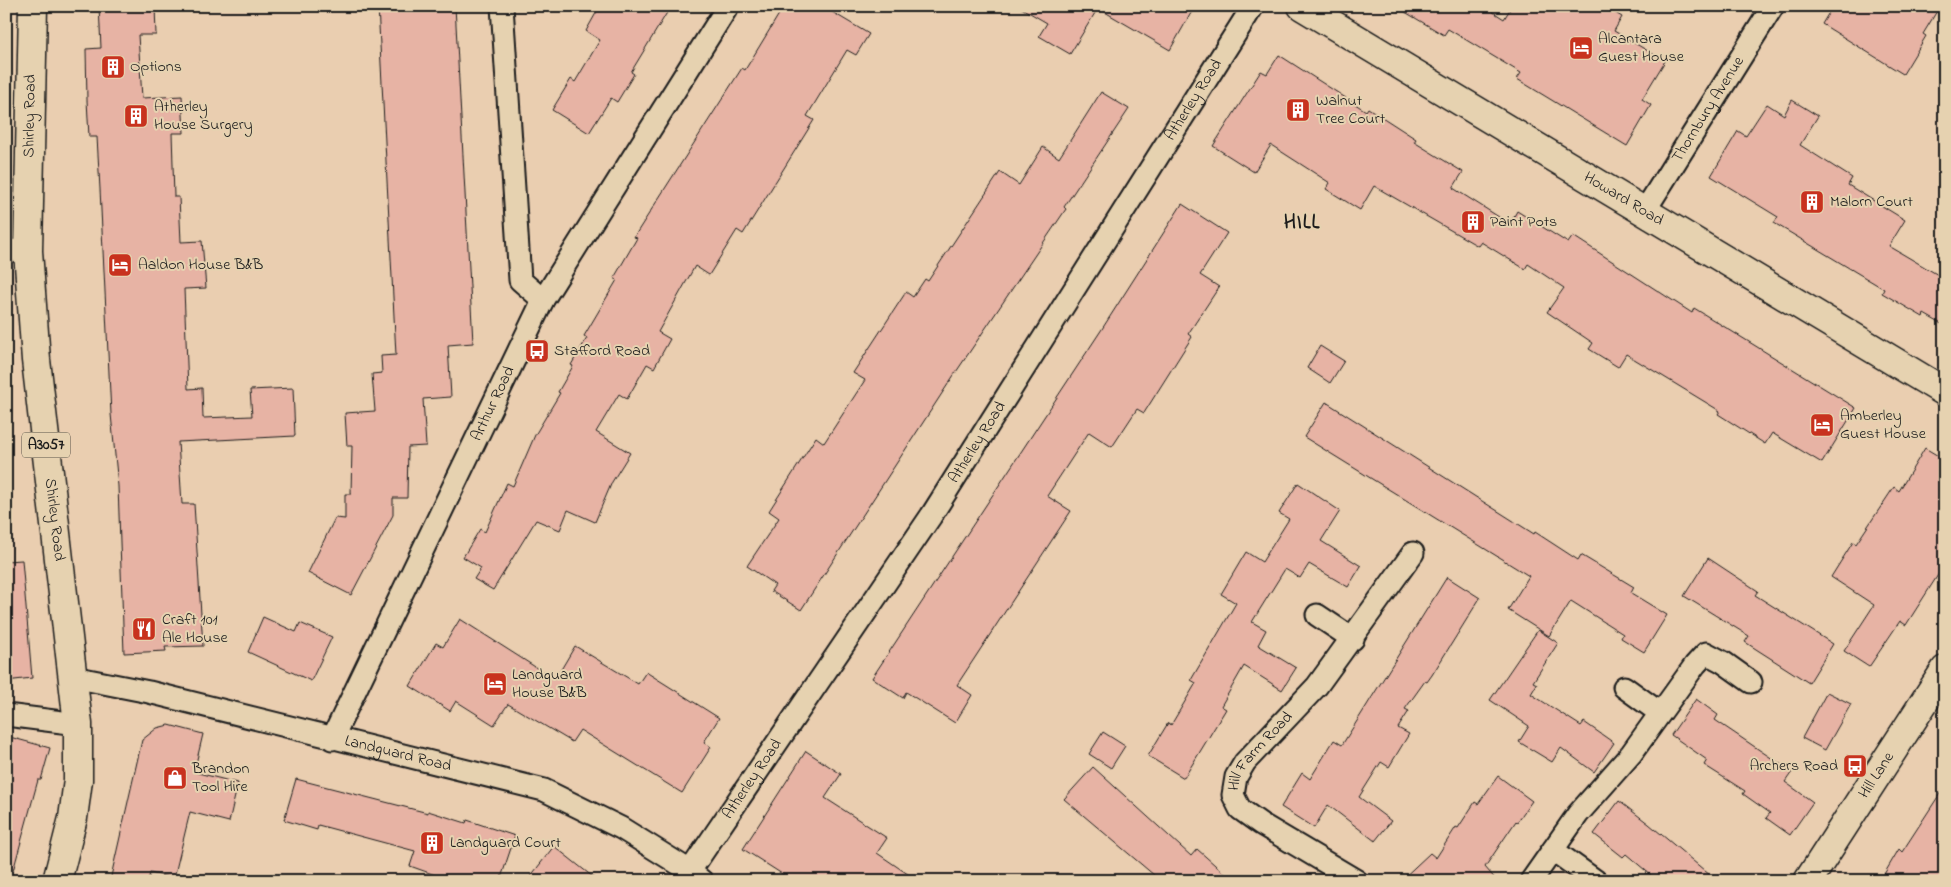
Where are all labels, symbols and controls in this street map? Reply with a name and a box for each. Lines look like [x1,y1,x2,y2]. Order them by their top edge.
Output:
place label: Alcantara Guest House [1598,27,1685,69]
hotel icon: Alcantara Guest House [1568,35,1594,61]
street label: Thornbury Avenue [1666,51,1751,167]
building icon: Options [100,54,126,80]
street label: Atherley Road [1159,54,1228,146]
place label: Options [130,55,182,79]
street label: Shirley Road [17,74,43,158]
place label: Walnut Tree Court [1316,89,1386,131]
place label: Atherley House Surgery [154,95,253,137]
building icon: Walnut Tree Court [1285,97,1311,123]
building icon: Atherley House Surgery [123,103,149,129]
street label: Howard Road [1579,166,1668,232]
building icon: Malorn Court [1799,189,1825,215]
place label: Malorn Court [1830,190,1913,214]
district label: HILL [1284,208,1321,238]
building icon: Paint Pots [1460,209,1486,235]
place label: Paint Pots [1490,210,1557,234]
hotel icon: Aaldon House B&B [107,252,133,278]
place label: Aaldon House B&B [138,253,263,277]
bus stop icon: Stafford Road [524,338,550,364]
place label: Stafford Road [554,339,650,363]
street label: Arthur Road [465,362,521,445]
street label: Atherley Road [943,397,1012,488]
place label: Amberley Guest House [1840,404,1927,446]
hotel icon: Amberley Guest House [1809,412,1835,438]
road number: A3057 [22,432,70,458]
street label: Shirley Road [38,477,71,562]
place label: Craft 101 Ale House [162,608,229,650]
restaurant icon: Craft 101 Ale House [131,616,157,642]
place label: Landguard House B&B [512,663,587,705]
hotel icon: Landguard House B&B [482,671,508,697]
street label: Hill Farm Road [1222,706,1299,793]
street label: Landguard Road [342,729,454,779]
street label: Atherley Road [716,734,788,824]
street label: Hill Lane [1853,747,1901,803]
bus stop icon: Archers Road [1842,753,1868,779]
place label: Archers Road [1749,754,1838,778]
place label: Brandon Tool Hire [191,757,250,799]
shop icon: Brandon Tool Hire [162,765,188,791]
building icon: Landguard Court [419,830,445,856]
place label: Landguard Court [450,831,562,855]

